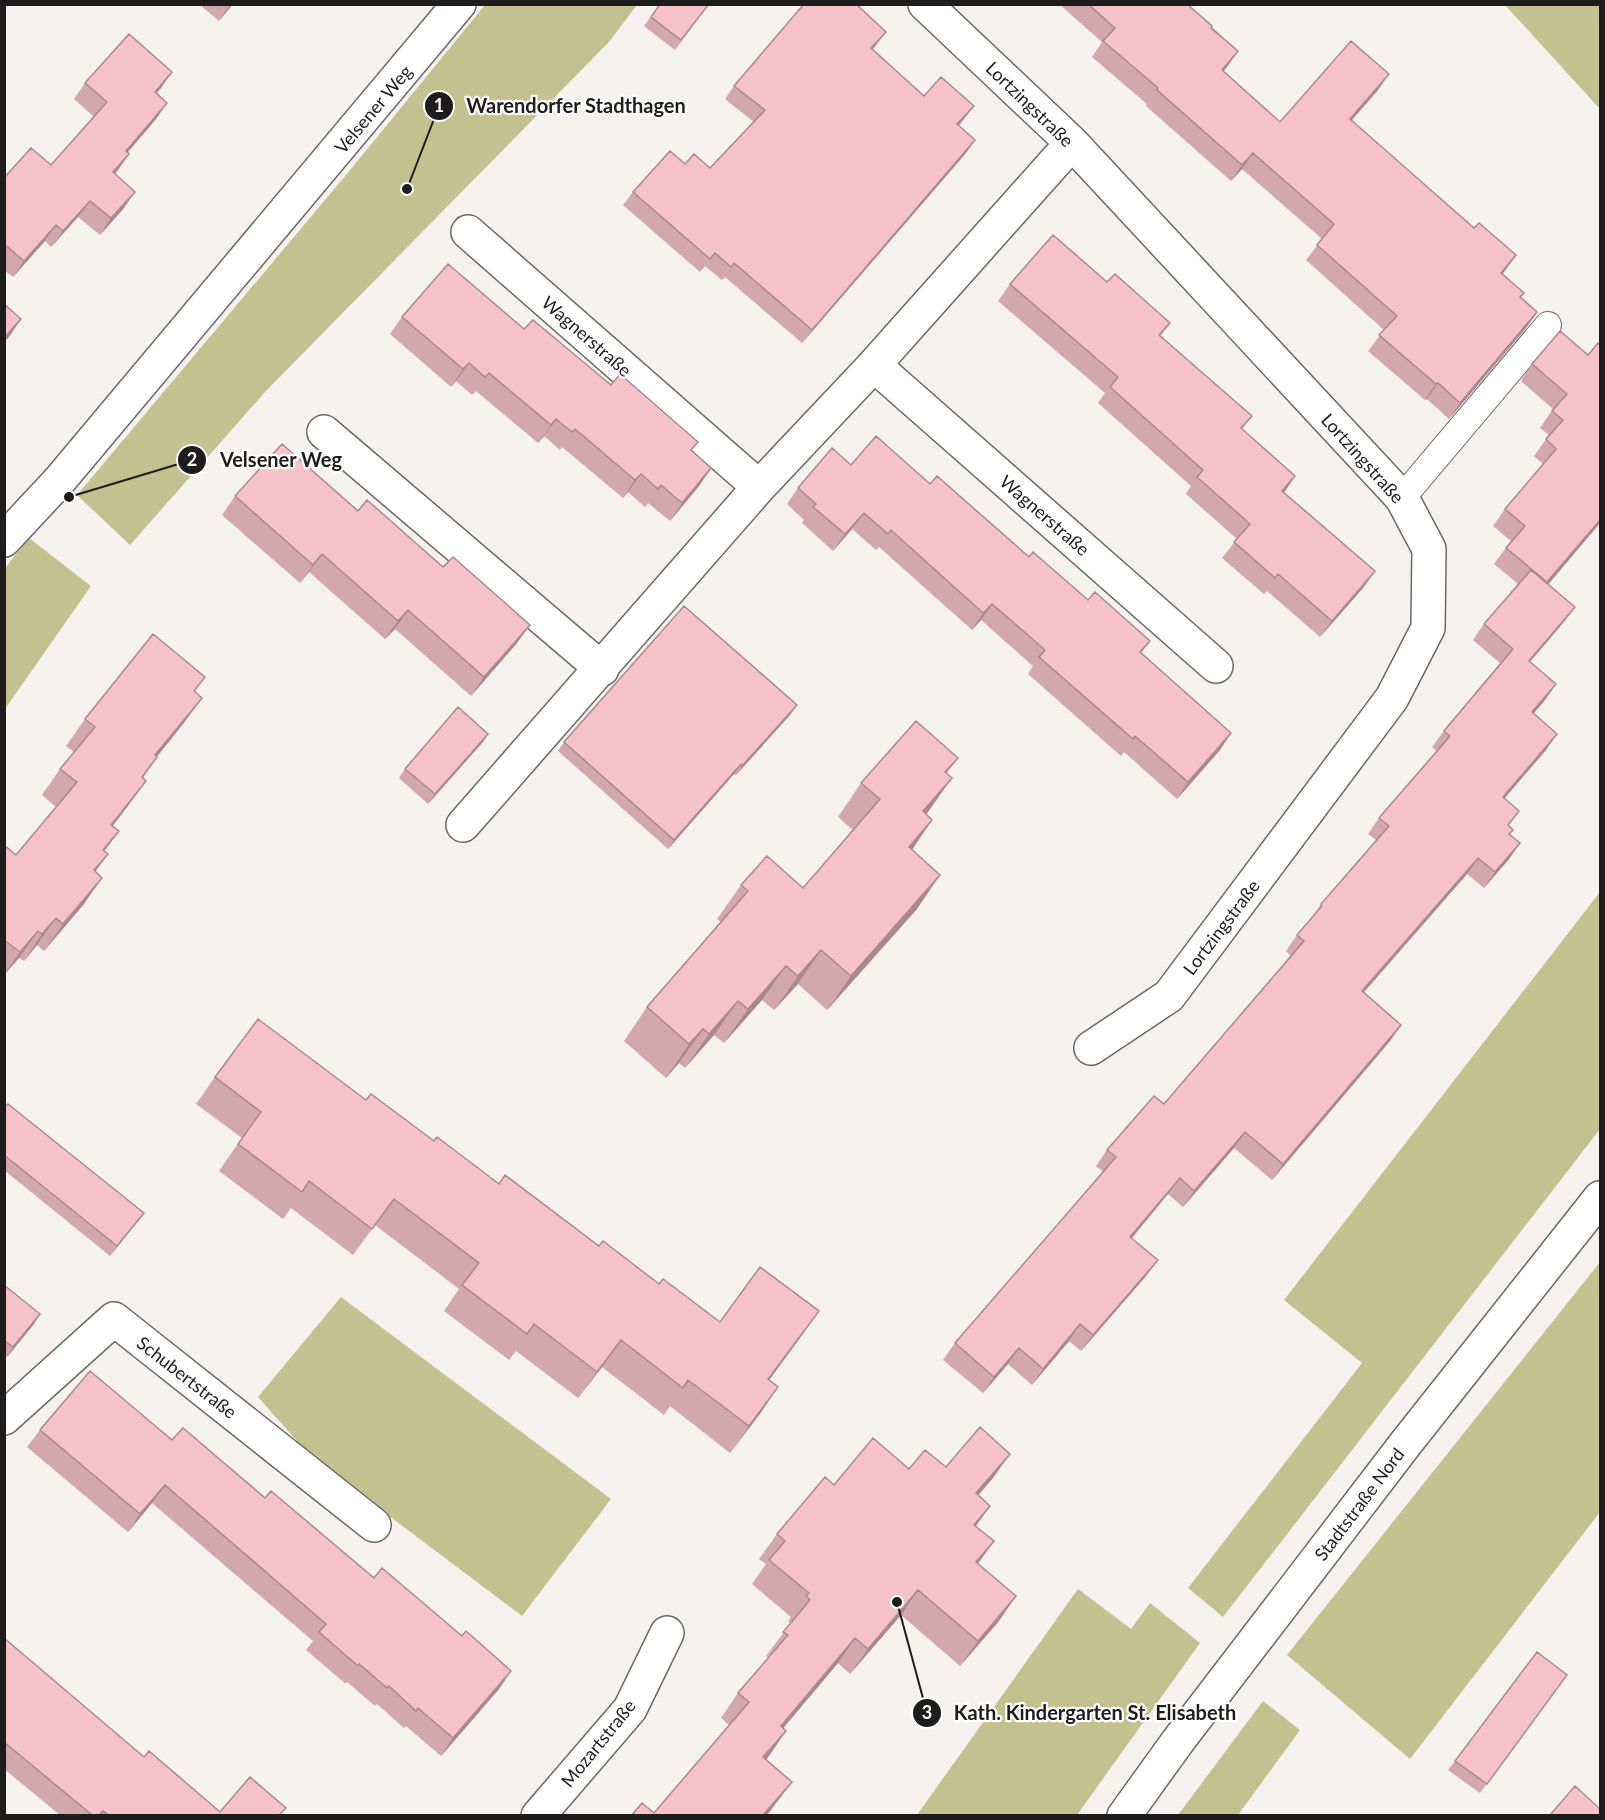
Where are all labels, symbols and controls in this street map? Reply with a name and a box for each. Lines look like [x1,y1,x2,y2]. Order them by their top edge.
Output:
street label: Lortzingstraße [982,57,1078,151]
street label: Velsener Weg [330,60,416,158]
callout: Warendorfer Stadthagen [424,87,698,125]
text: Warendorfer Stadthagen [466,93,686,117]
text: 1 [434,94,444,116]
street label: Wagnerstraße [538,291,636,381]
street label: Lortzingstraße [1317,409,1409,507]
callout: Velsener Weg [177,441,354,479]
text: Velsener Weg [219,447,343,471]
text: 2 [187,448,197,470]
street label: Wagnerstraße [996,470,1094,560]
street label: Lortzingstraße [1178,875,1264,979]
street label: Schubertstraße [133,1331,241,1423]
street label: Stadtstraße Nord [1309,1443,1409,1565]
callout: Kath. Kindergarten St. Elisabeth [912,1694,1249,1732]
street label: Mozartstraße [556,1695,640,1791]
text: Kath. Kindergarten St. Elisabeth [954,1700,1236,1724]
text: 3 [922,1701,932,1723]

